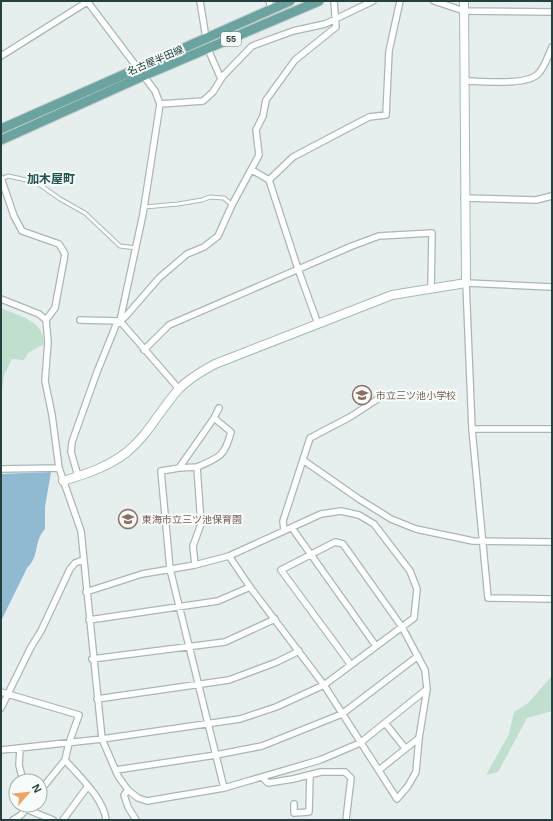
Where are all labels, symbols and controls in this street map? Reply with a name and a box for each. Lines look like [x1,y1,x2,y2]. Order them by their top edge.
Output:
road number: 55 [221,32,241,46]
street label: 名古屋半田線 [125,44,185,77]
district label: 加木屋町 [27,172,75,186]
school or university icon: 市立三ツ池小学校 [351,384,373,406]
place label: 市立三ツ池小学校 [376,390,456,401]
school or university icon: 東海市立三ツ池保育園 [117,508,139,530]
place label: 東海市立三ツ池保育園 [142,514,242,525]
north arrow [8,773,48,813]
text: N [30,782,44,795]

